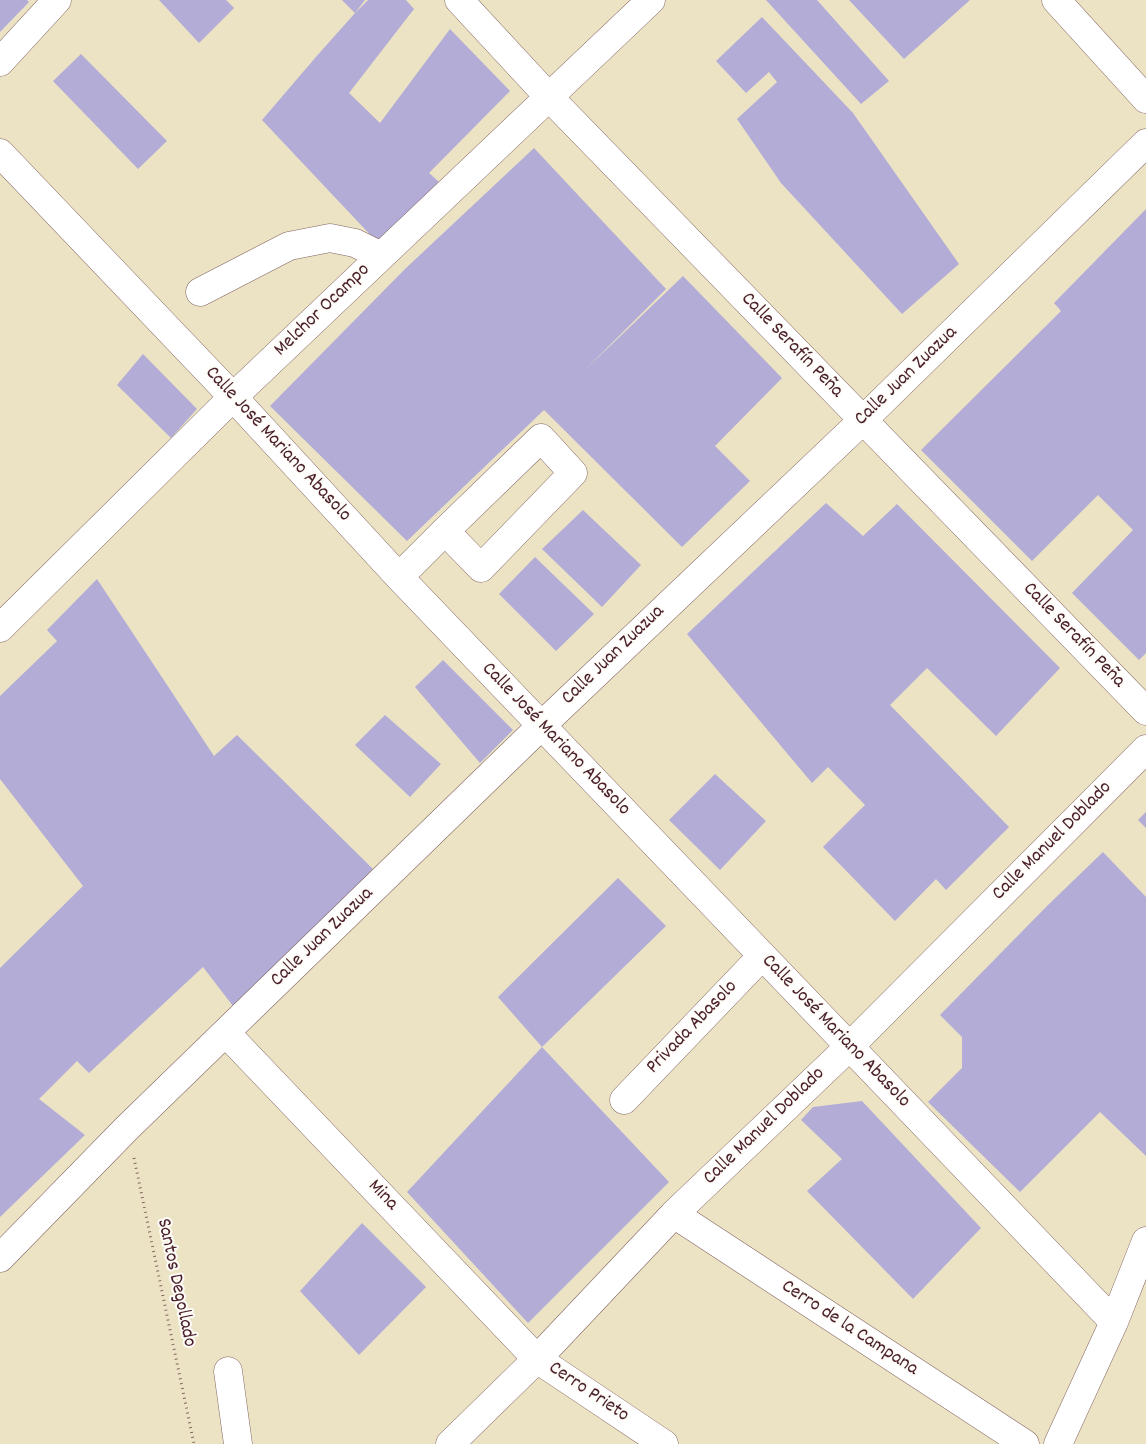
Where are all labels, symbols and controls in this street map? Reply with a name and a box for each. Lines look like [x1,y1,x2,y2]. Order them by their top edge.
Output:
street label: Melchor Ocampo [270,259,376,363]
street label: Calle Serafín Peña [735,288,847,404]
street label: Calle Juan Zuazua [851,322,963,432]
street label: Calle José Mariano Abasolo [199,362,355,528]
street label: Calle Serafín Peña [1017,578,1129,694]
street label: Calle Juan Zuazua [558,601,670,711]
street label: Calle José Mariano Abasolo [475,658,635,822]
street label: Calle Manuel Doblado [988,777,1118,907]
street label: Calle Juan Zuazua [267,883,379,993]
street label: Calle José Mariano Abasolo [755,950,915,1114]
street label: Privada Abasolo [642,976,744,1080]
street label: Calle Manuel Doblado [699,1063,831,1191]
street label: Mina [362,1175,402,1217]
street label: Santos Degollado [150,1217,200,1349]
street label: Cerro de la Campana [776,1276,922,1382]
street label: Cerro Prieto [543,1357,633,1429]

